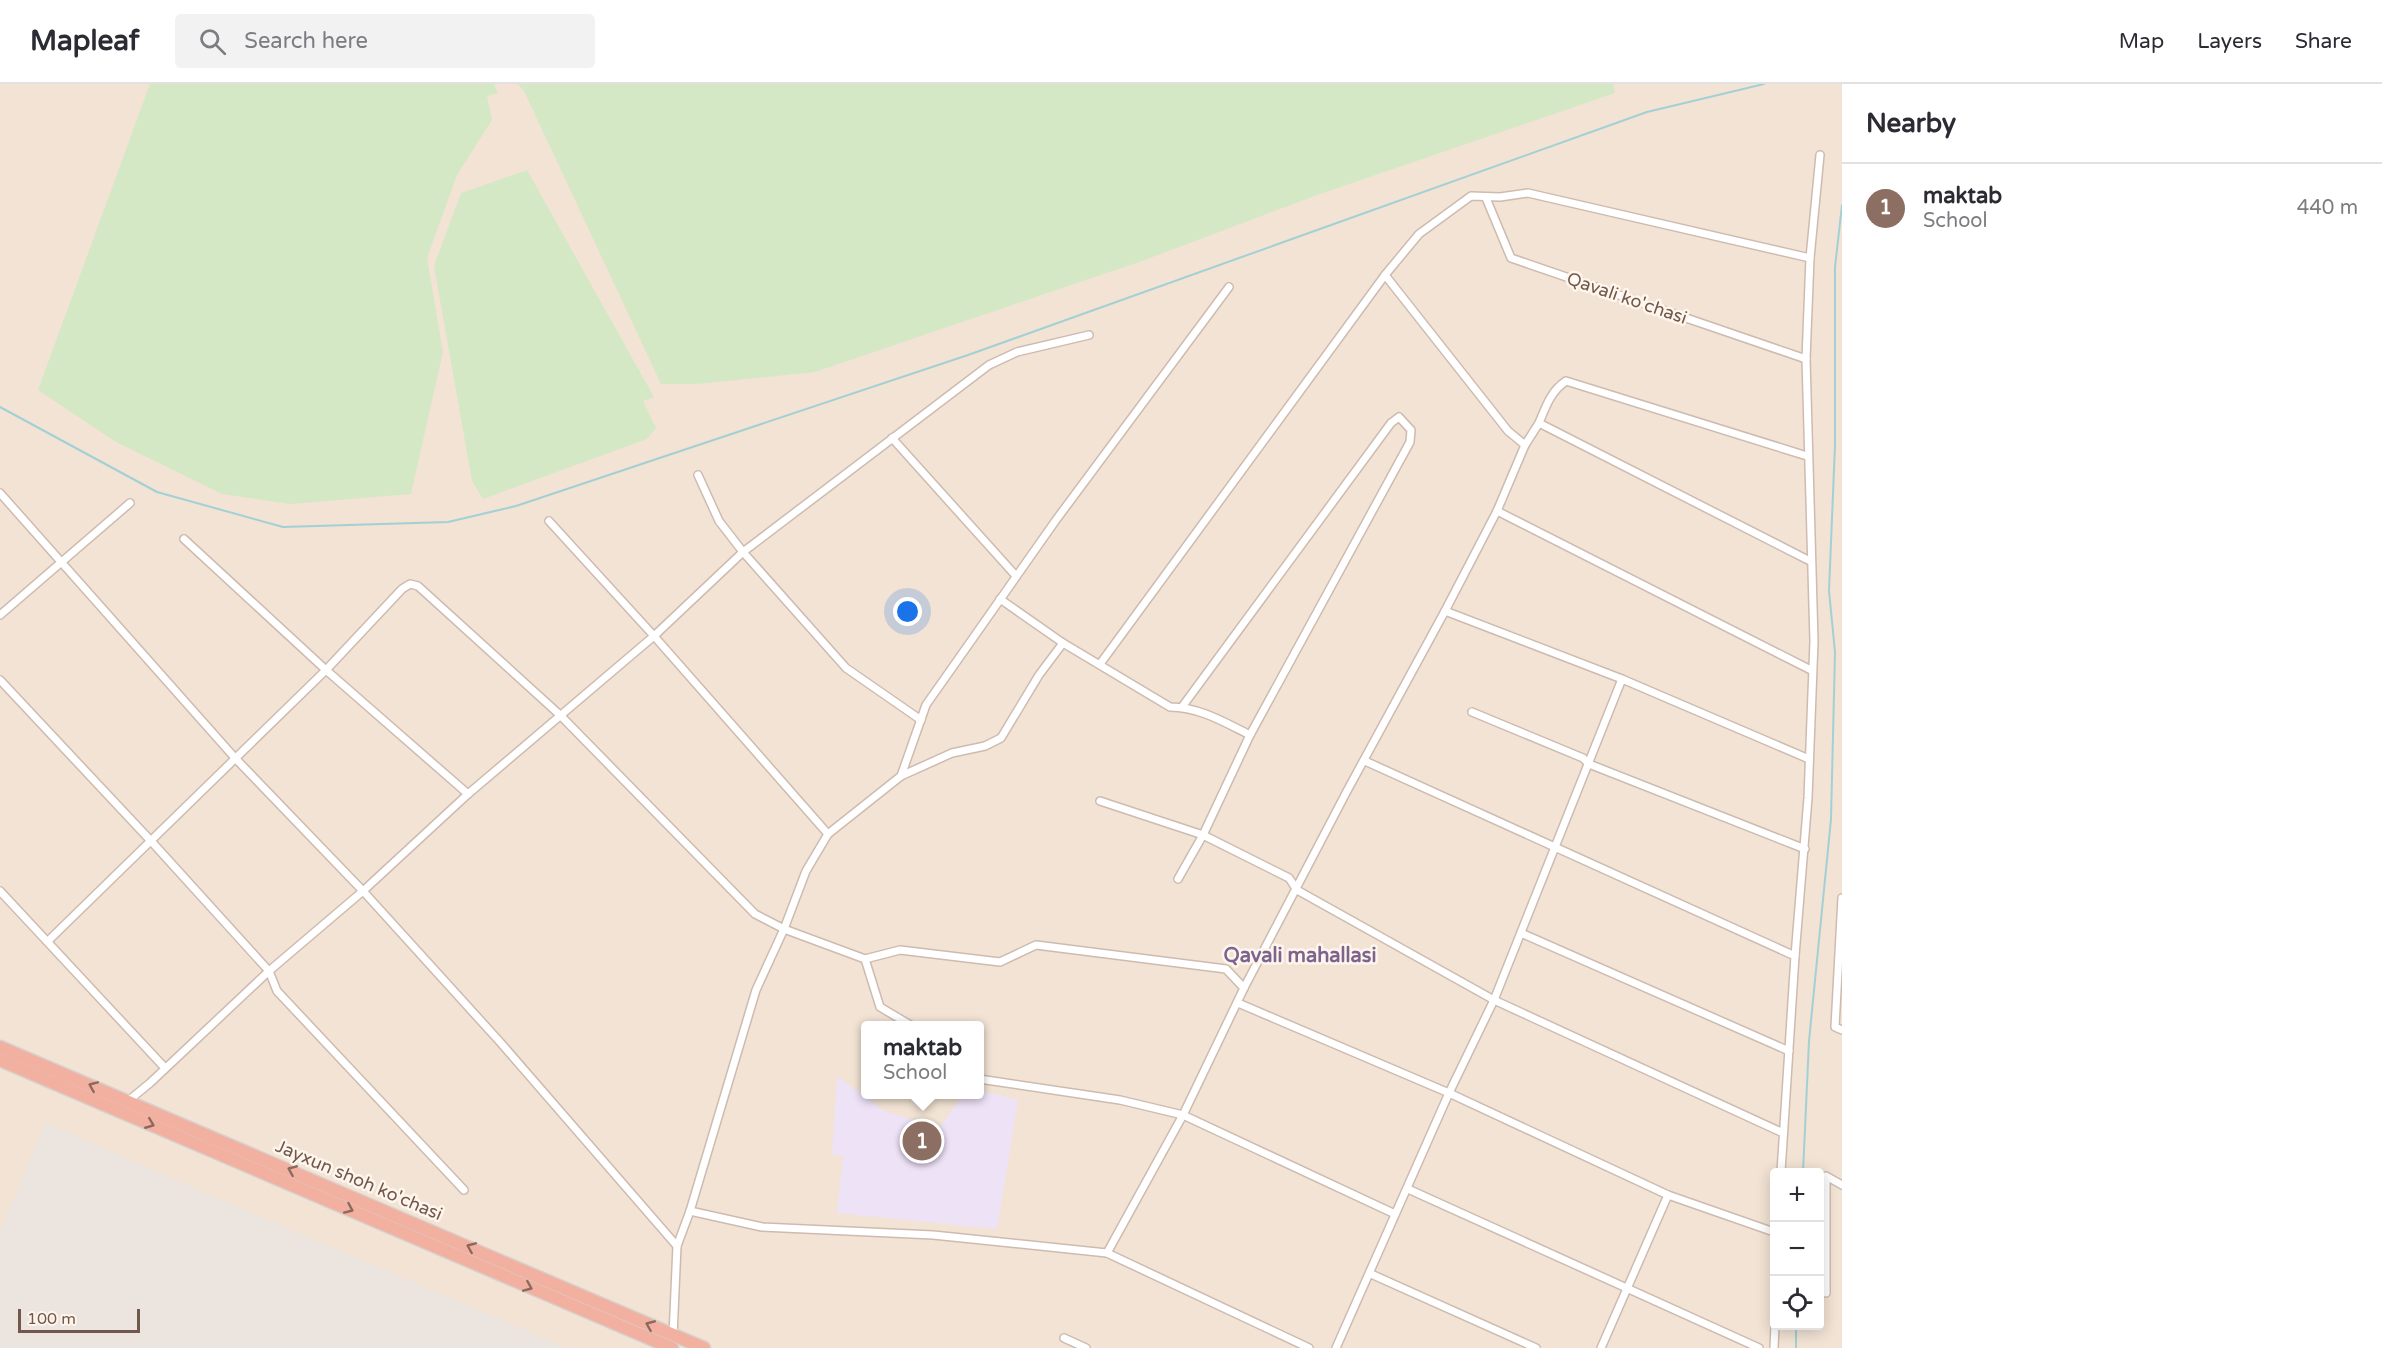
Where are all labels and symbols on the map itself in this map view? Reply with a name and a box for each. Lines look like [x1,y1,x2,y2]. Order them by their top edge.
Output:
street label: Qavali ko'chasi [1564,267,1690,329]
your location [893,597,922,626]
district label: Qavali mahallasi [1224,944,1376,968]
one-way arrow [89,1081,100,1093]
one-way arrow [144,1117,155,1129]
pin: 1 [902,1118,942,1164]
street label: Jayxun shoh ko'chasi [272,1135,446,1225]
one-way arrow [287,1165,298,1177]
one-way arrow [343,1202,354,1214]
one-way arrow [467,1242,478,1254]
one-way arrow [522,1280,533,1292]
scale bar [18,1306,140,1334]
one-way arrow [645,1320,656,1332]

